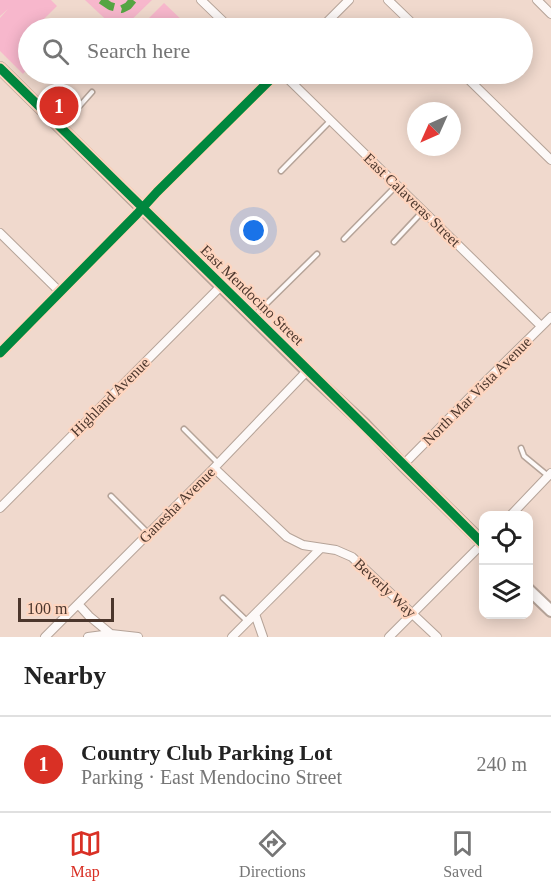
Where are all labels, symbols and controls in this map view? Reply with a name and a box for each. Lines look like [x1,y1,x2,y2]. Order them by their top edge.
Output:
search box [18,18,533,84]
icon: search [39,35,72,68]
text: Search here [87,38,190,63]
pin: 1 [40,84,78,128]
north arrow [407,102,461,156]
street label: East Calaveras Street [361,150,464,251]
your location [239,216,268,245]
street label: East Mendocino Street [197,242,307,349]
street label: North Mar Vista Avenue [420,333,535,448]
street label: Highland Avenue [67,354,153,440]
street label: Ganesha Avenue [136,464,218,546]
map controls [479,511,533,619]
button: locate [479,511,533,565]
street label: Beverly Way [351,556,419,621]
button: layers [479,565,533,619]
scale bar [18,595,114,622]
text: 100 m [27,600,67,617]
text: Nearby [24,661,106,690]
text: Country Club Parking Lot [81,740,332,765]
text: 1 [39,753,49,775]
text: 240 m [476,753,527,775]
text: Parking · East Mendocino Street [81,766,342,788]
tab: Map [69,827,102,881]
tab: Directions [239,827,306,881]
tab: Saved [443,827,482,881]

